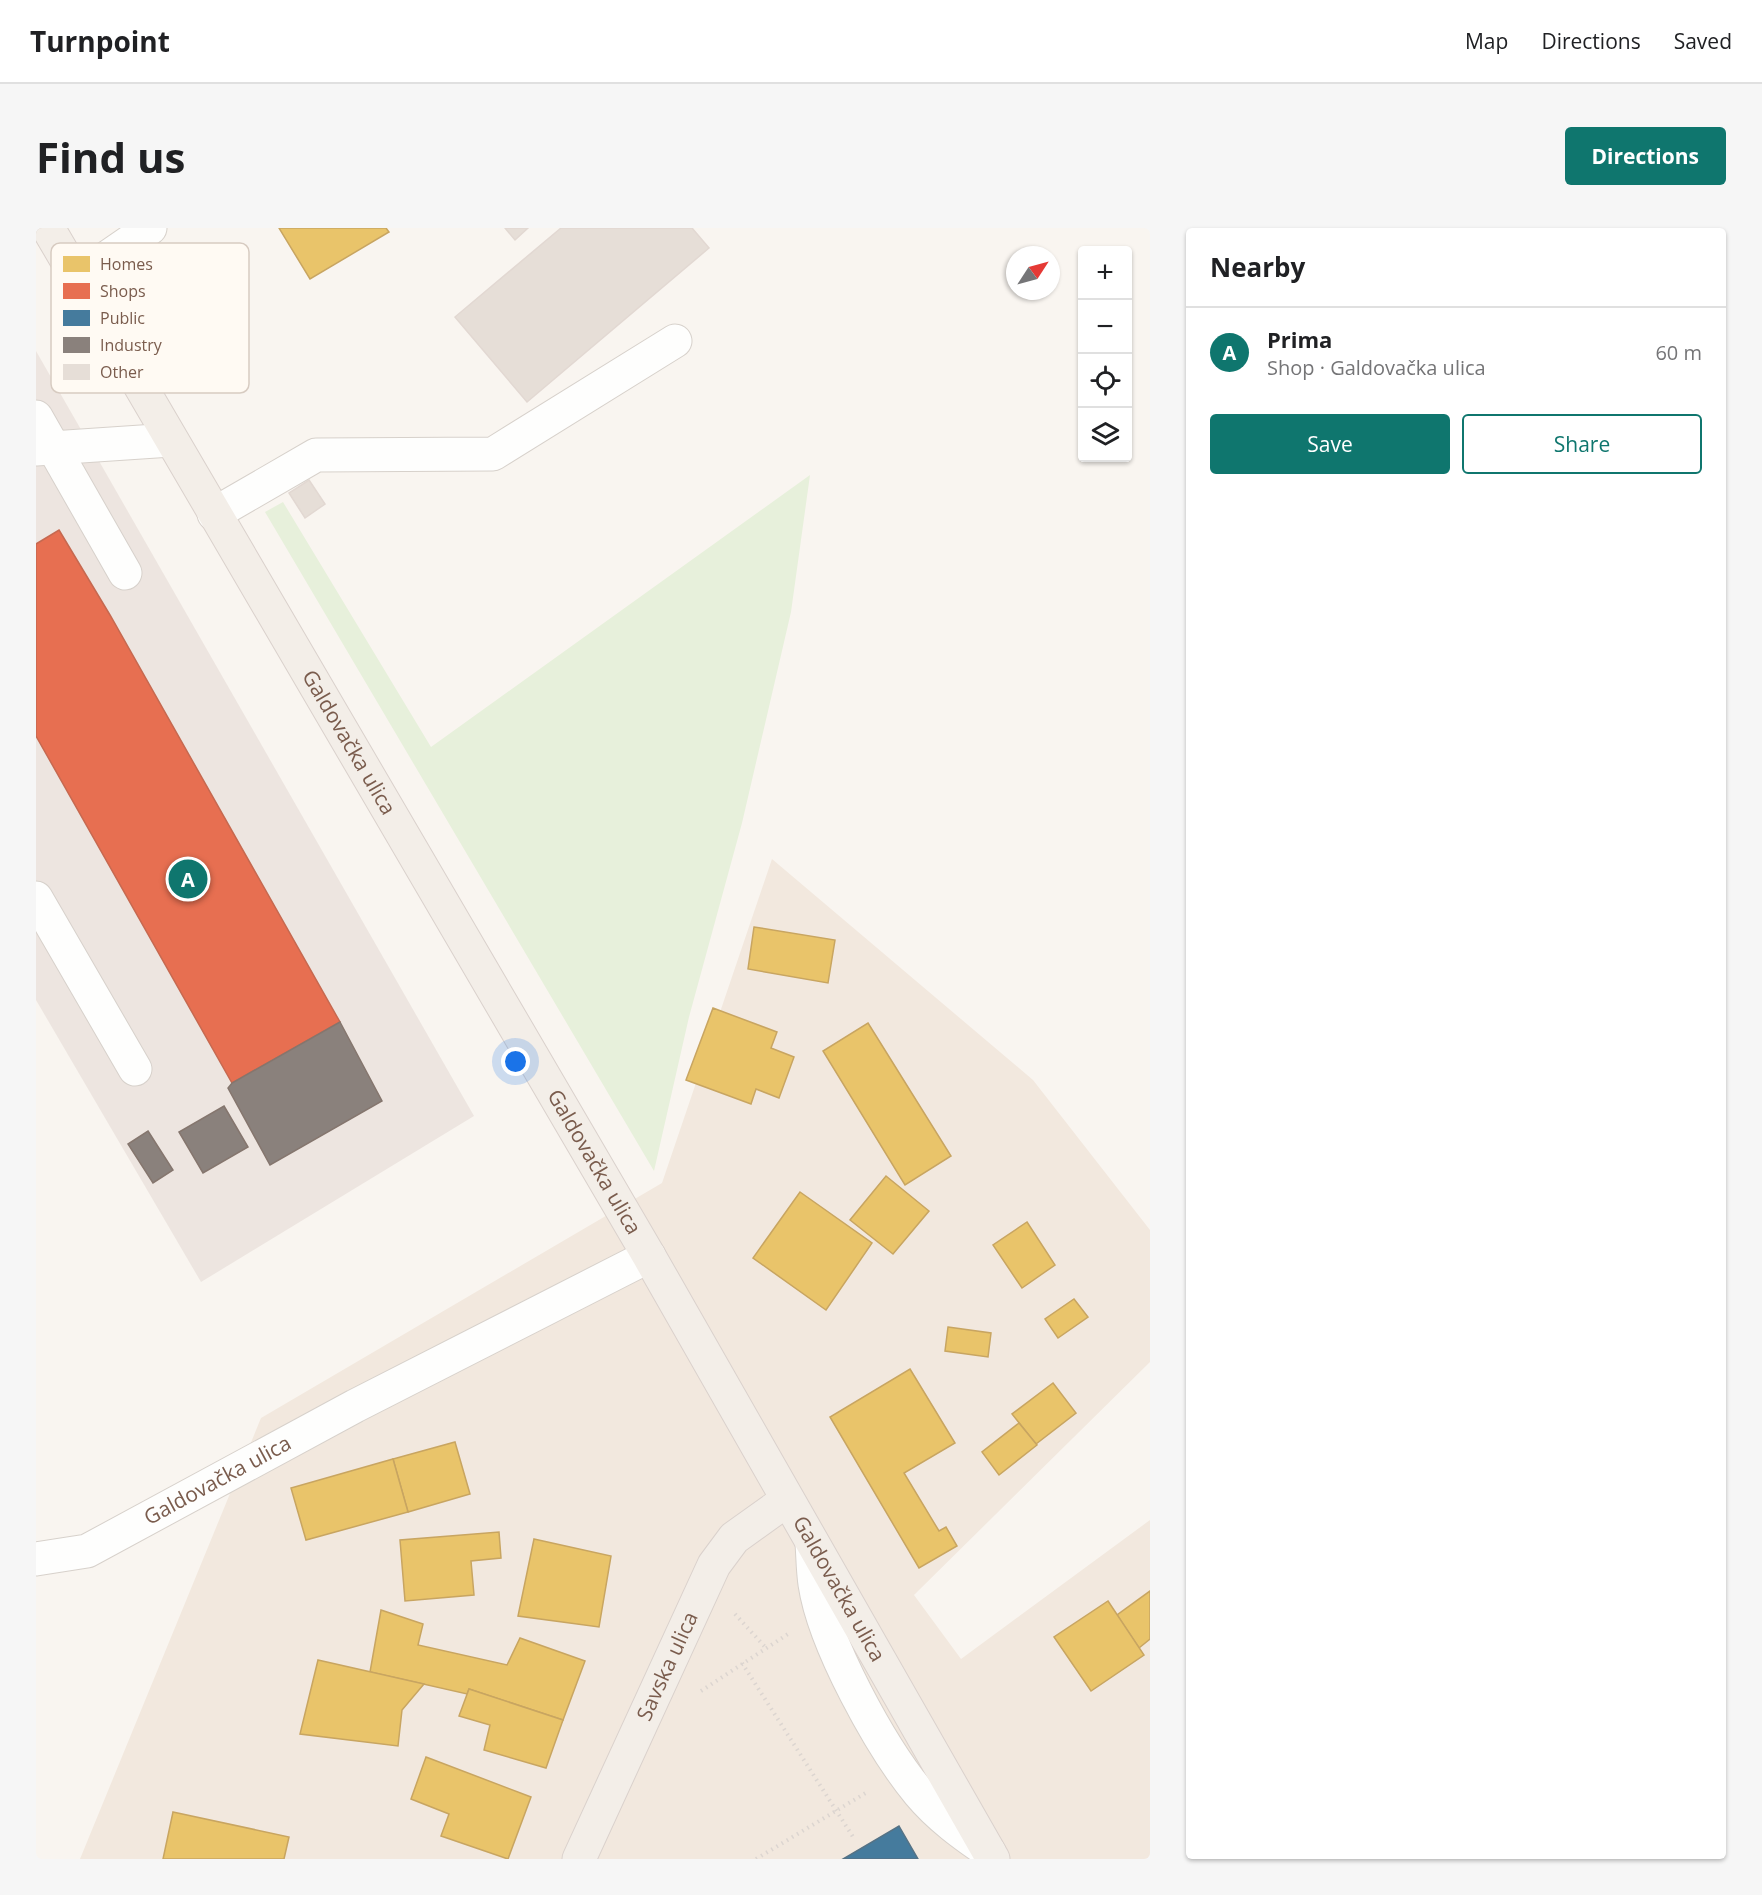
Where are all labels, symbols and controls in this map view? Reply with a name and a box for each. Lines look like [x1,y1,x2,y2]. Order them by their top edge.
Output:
text: Turnpoint [30,22,170,60]
text: Map [1465,27,1508,55]
text: Directions [1541,27,1641,55]
text: Saved [1674,27,1732,55]
button: Directions [1565,127,1726,185]
text: Find us [36,128,185,185]
legend [51,243,249,393]
north arrow [1006,246,1060,300]
map controls [1078,246,1132,462]
button: + [1078,246,1132,300]
text: Nearby [1210,249,1305,285]
text: Homes [100,253,153,275]
text: Shops [100,280,146,302]
button: − [1078,300,1132,354]
text: Public [100,307,145,329]
text: Prima [1267,324,1332,354]
text: Industry [100,334,163,356]
text: A [1223,339,1236,366]
text: 60 m [1655,339,1702,366]
button: locate [1078,354,1132,408]
text: Shop · Galdovačka ulica [1267,354,1486,381]
text: Other [100,361,144,383]
button: layers [1078,408,1132,462]
button: Save [1210,414,1450,474]
button: Share [1462,414,1702,474]
street label: Galdovačka ulica [296,664,403,820]
pin: A [168,856,208,902]
your location [501,1047,530,1076]
street label: Galdovačka ulica [542,1084,648,1239]
street label: Galdovačka ulica [138,1428,296,1531]
street label: Galdovačka ulica [787,1510,892,1666]
street label: Savska ulica [629,1607,704,1725]

